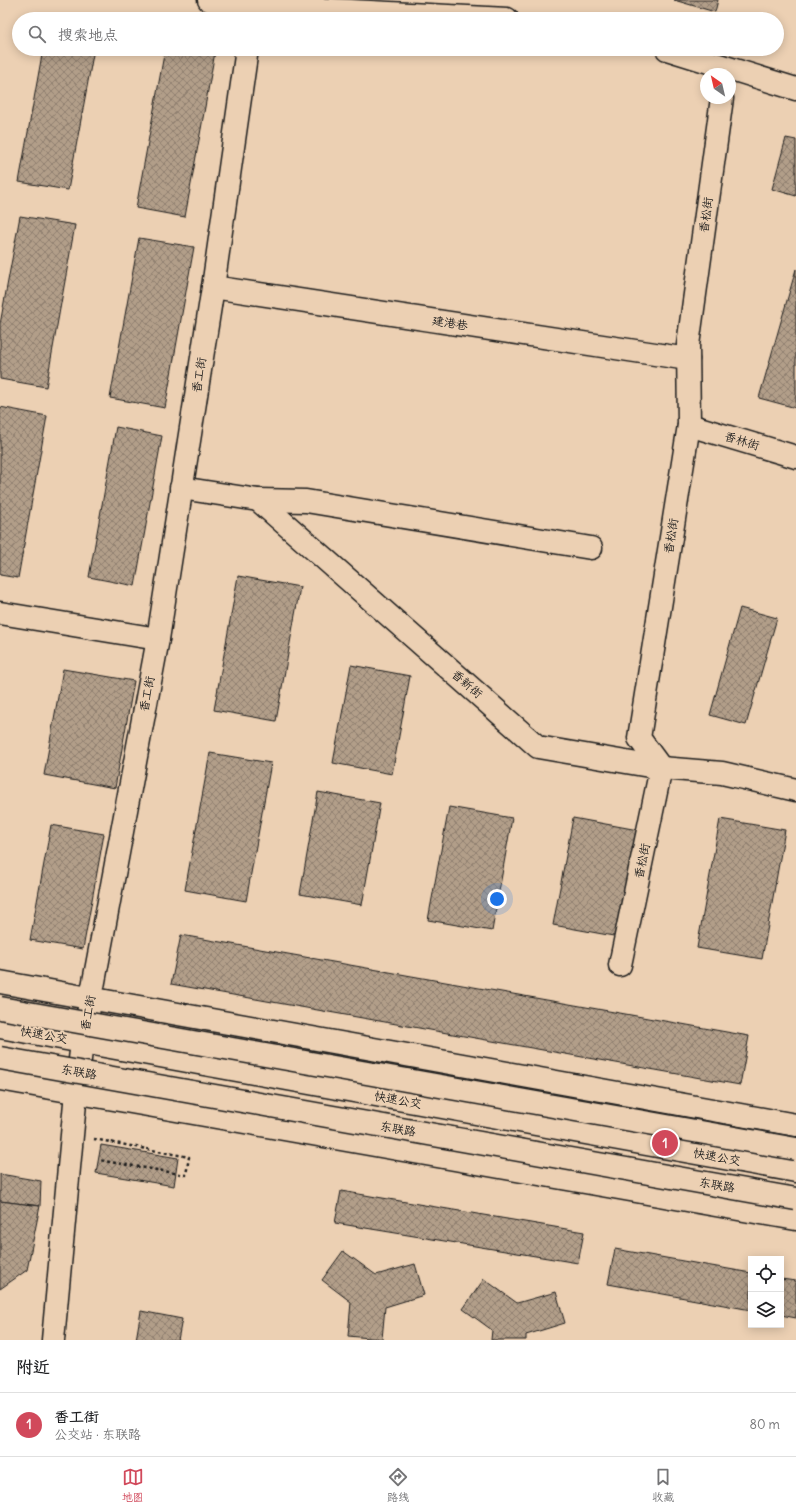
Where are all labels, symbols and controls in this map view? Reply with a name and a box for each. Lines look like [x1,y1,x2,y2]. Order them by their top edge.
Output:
search box [12,12,784,56]
icon: search [26,23,48,45]
text: 搜索地点 [58,25,118,44]
north arrow [700,68,736,104]
street label: 香松街 [696,196,715,234]
street label: 建港巷 [431,312,469,333]
street label: 香工街 [188,356,209,394]
street label: 香林街 [723,428,762,453]
street label: 香松街 [660,517,681,555]
street label: 香新街 [449,666,486,701]
street label: 香工街 [136,675,157,713]
street label: 香松街 [630,842,653,880]
your location [487,889,507,909]
street label: 香工街 [77,994,98,1032]
street label: 快速公交 [19,1023,69,1046]
street label: 东联路 [60,1061,98,1082]
street label: 快速公交 [373,1088,423,1111]
street label: 东联路 [379,1118,417,1139]
pin: 1 [652,1128,678,1158]
street label: 快速公交 [692,1145,742,1168]
street label: 东联路 [698,1174,736,1195]
map controls [748,1256,784,1328]
button: locate [748,1256,784,1292]
button: layers [748,1292,784,1328]
text: 附近 [16,1356,50,1378]
text: 香工街 [54,1407,99,1426]
text: 1 [26,1416,32,1433]
text: 80 m [749,1416,780,1433]
text: 公交站 · 东联路 [54,1426,141,1443]
tab: 地图 [122,1466,144,1504]
tab: 路线 [387,1466,409,1504]
tab: 收藏 [652,1466,674,1504]

